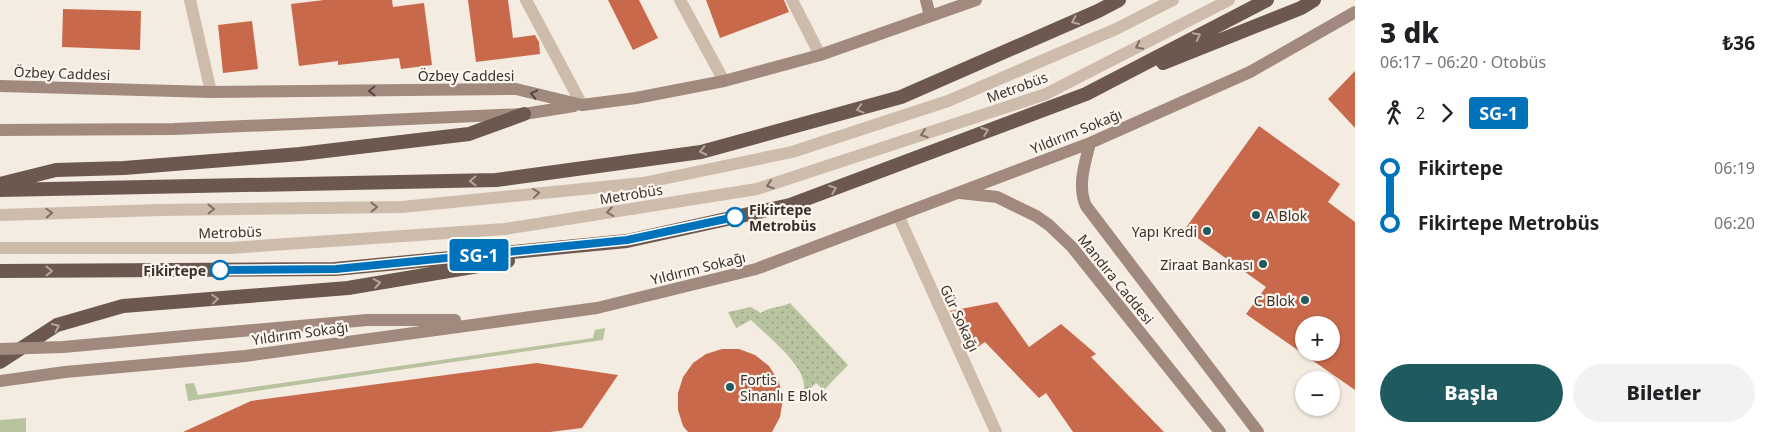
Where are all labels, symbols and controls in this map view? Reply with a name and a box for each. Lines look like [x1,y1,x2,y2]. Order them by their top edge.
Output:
text: 3 dk [1380,13,1439,51]
one-way arrow [1071,15,1080,26]
text: ₺36 [1722,30,1755,56]
one-way arrow [1192,32,1201,42]
one-way arrow [1135,40,1144,50]
text: 06:17 – 06:20 · Otobüs [1380,51,1546,73]
street label: Özbey Caddesi [13,62,111,84]
street label: Özbey Caddesi [418,66,514,85]
street label: Metrobüs [984,67,1050,107]
one-way arrow [368,86,376,96]
one-way arrow [530,89,539,100]
icon: walk [1380,99,1408,127]
icon: forward [1433,99,1461,127]
text: SG-1 [1479,101,1518,125]
text: 2 [1416,102,1425,124]
one-way arrow [857,103,865,113]
street label: Yıldırım Sokağı [1027,104,1125,158]
one-way arrow [980,127,989,137]
one-way arrow [921,128,929,138]
one-way arrow [699,145,708,156]
text: Fikirtepe [1418,155,1503,181]
text: 06:19 [1714,157,1755,179]
one-way arrow [469,176,476,186]
one-way arrow [766,179,775,189]
street label: Metrobüs [598,180,664,208]
one-way arrow [828,185,837,195]
one-way arrow [532,188,540,199]
place label: Fikirtepe Metrobüs [749,200,816,235]
one-way arrow [370,202,378,212]
one-way arrow [208,204,215,214]
place label: A Blok [1266,206,1308,225]
one-way arrow [606,207,614,217]
marker: Fikirtepe Metrobüs [725,207,745,227]
one-way arrow [45,208,53,219]
marker: A Blok [1250,209,1262,221]
text: Fikirtepe Metrobüs [1418,210,1599,236]
text: 06:20 [1714,212,1755,234]
street label: Metrobüs [198,221,262,243]
place label: Yapı Kredi [1132,222,1197,241]
marker: Yapı Kredi [1201,225,1213,237]
street label: Mandıra Caddesi [1074,230,1158,328]
line badge: SG-1 [444,239,514,271]
text: SG-1 [459,243,499,267]
street label: Yıldırım Sokağı [649,247,747,289]
place label: Ziraat Bankası [1160,255,1253,274]
marker: Ziraat Bankası [1257,258,1269,270]
marker: Fikirtepe [210,260,230,280]
place label: Fikirtepe [143,261,206,280]
one-way arrow [45,266,53,276]
one-way arrow [372,279,381,289]
street label: Gür Sokağı [936,281,984,355]
place label: C Blok [1254,291,1296,310]
one-way arrow [211,293,219,304]
marker: C Blok [1299,294,1311,306]
map controls [1295,316,1340,416]
button: + [1295,316,1340,361]
street label: Yıldırım Sokağı [251,317,349,349]
one-way arrow [51,323,60,333]
button: Başla [1380,364,1563,422]
button: Biletler [1573,364,1755,422]
place label: Fortis Sinanlı E Blok [740,370,828,405]
button: − [1295,371,1340,416]
marker: Fortis Sinanlı E Blok [724,381,736,393]

